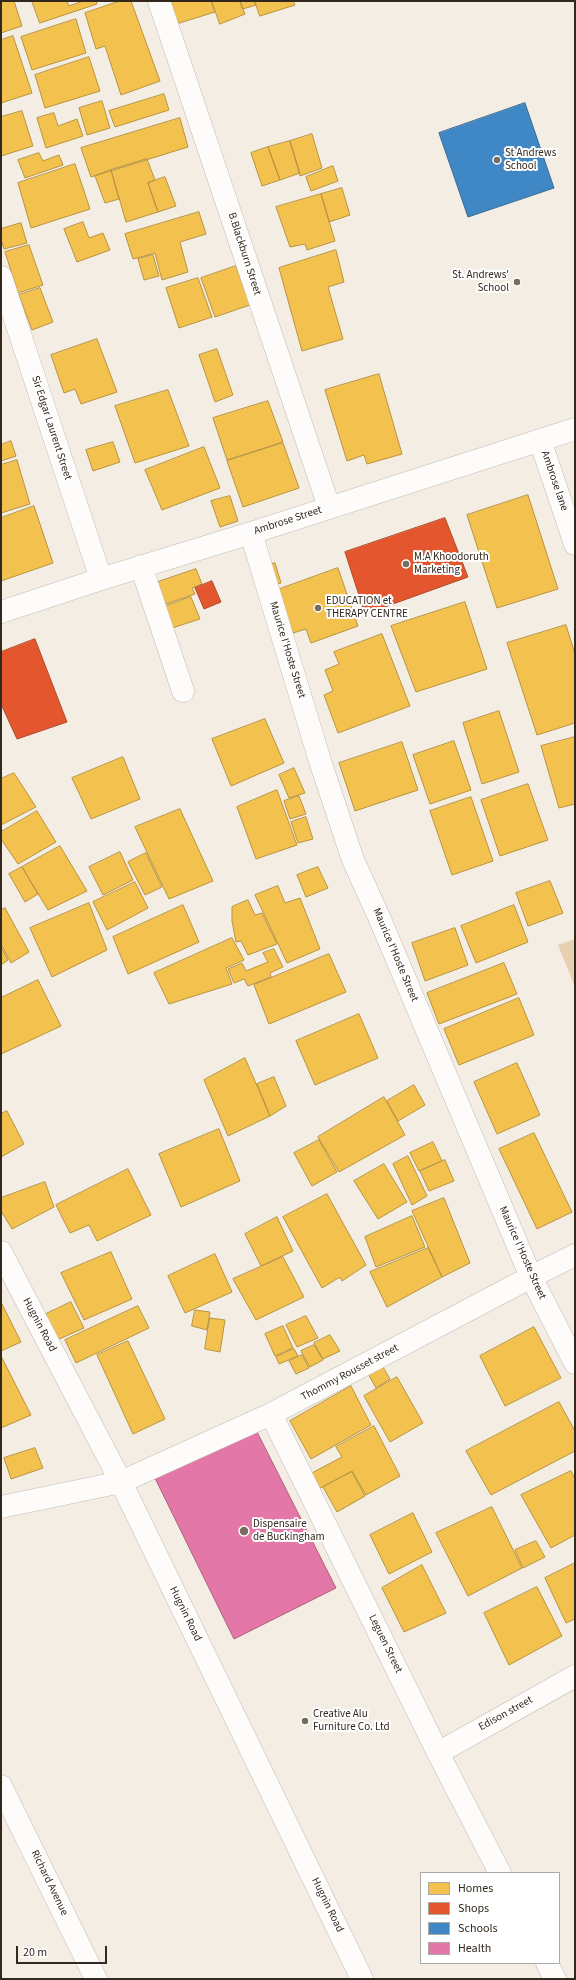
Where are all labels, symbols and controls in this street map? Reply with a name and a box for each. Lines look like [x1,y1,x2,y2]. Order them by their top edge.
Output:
place label: St Andrews School [505,147,556,173]
marker: St Andrews School [492,155,502,165]
street label: B.Blackburn Street [224,211,264,297]
place label: St. Andrews' School [452,269,509,295]
marker: St. Andrews' School [512,277,522,287]
street label: Sir Edgar Laurent Street [28,374,74,482]
street label: Ambrose lane [538,449,570,513]
street label: Ambrose Street [252,504,324,538]
place label: M.A Khoodoruth Marketing [414,551,489,577]
marker: M.A Khoodoruth Marketing [401,559,411,569]
place label: EDUCATION et THERAPY CENTRE [326,595,408,621]
street label: Maurice I'Hoste Street [266,600,308,700]
marker: EDUCATION et THERAPY CENTRE [313,603,323,613]
street label: Maurice I'Hoste Street [369,906,421,1004]
street label: Maurice I'Hoste Street [496,1204,548,1302]
street label: Hugnin Road [19,1296,59,1354]
street label: Thommy Rousset street [299,1342,401,1404]
place label: Dispensaire de Buckingham [253,1518,325,1544]
marker: Dispensaire de Buckingham [238,1525,250,1537]
street label: Hugnin Road [166,1584,204,1644]
street label: Leguen Street [365,1613,405,1675]
street label: Edison street [477,1694,535,1734]
place label: Creative Alu Furniture Co. Ltd [313,1708,390,1734]
marker: Creative Alu Furniture Co. Ltd [300,1716,310,1726]
street label: Richard Avenue [27,1848,71,1918]
legend [420,1872,560,1964]
street label: Hugnin Road [308,1875,346,1935]
text: Homes [458,1880,493,1897]
text: Shops [458,1900,489,1917]
text: Schools [458,1920,498,1937]
scale bar [18,1938,109,1964]
text: Health [458,1940,491,1957]
text: 20 m [23,1944,47,1961]

